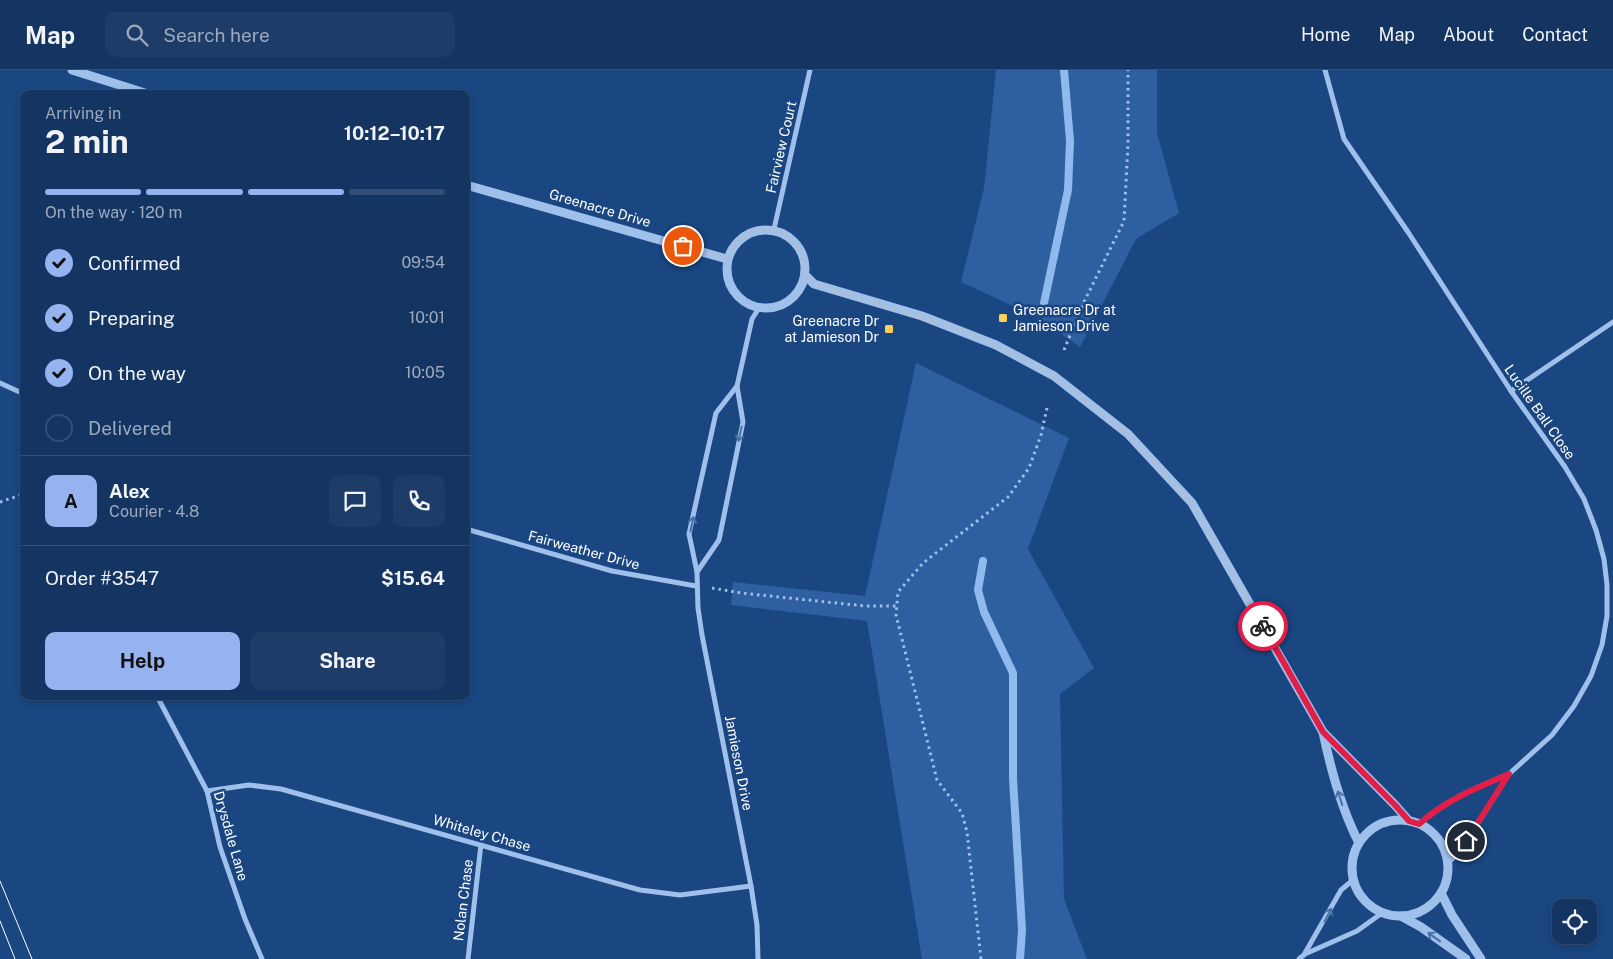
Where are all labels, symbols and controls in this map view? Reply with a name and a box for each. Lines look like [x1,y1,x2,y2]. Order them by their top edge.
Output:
search box [105,12,455,57]
text: Map [25,21,75,49]
icon: search [123,21,151,49]
text: Search here [163,24,270,46]
text: Home [1301,24,1351,45]
text: Map [1379,24,1415,45]
text: About [1443,24,1494,45]
text: Contact [1522,24,1588,45]
street label: Fairview Court [763,99,799,195]
text: Arriving in [45,104,121,123]
text: 10:12–10:17 [344,122,445,144]
text: 2 min [45,123,129,160]
street label: Greenacre Drive [547,186,653,230]
text: On the way · 120 m [45,203,182,222]
pin [662,225,704,267]
icon: bag [669,232,697,260]
icon: check [45,249,73,277]
text: Confirmed [88,252,181,274]
text: 09:54 [401,253,445,272]
place label: Greenacre Dr at Jamieson Drive [1013,302,1116,334]
icon: check [45,304,73,332]
text: Preparing [88,307,175,329]
text: 10:01 [409,308,445,327]
marker: Greenacre Dr at Jamieson Drive [997,312,1009,324]
place label: Greenacre Dr at Jamieson Dr [784,313,879,345]
marker: Greenacre Dr at Jamieson Dr [883,323,895,335]
icon: check [45,359,73,387]
text: On the way [88,362,186,384]
street label: Lucille Ball Close [1501,362,1579,462]
text: 10:05 [405,363,445,382]
text: Delivered [88,417,172,439]
one-way arrow [735,425,745,441]
button: chat [329,475,381,527]
button: phone [393,475,445,527]
text: Alex [109,480,150,502]
text: A [64,490,78,512]
text: Courier · 4.8 [109,502,199,521]
one-way arrow [688,517,697,533]
street label: Fairweather Drive [526,527,642,573]
text: Order #3547 [45,567,159,589]
text: $15.64 [381,567,445,589]
courier [1238,601,1288,651]
icon: bike [1249,612,1277,640]
button: Help [45,632,240,690]
button: Share [250,632,445,690]
street label: Jamieson Drive [722,714,756,812]
street label: Drysdale Lane [211,789,251,883]
one-way arrow [1335,791,1345,807]
street label: Whiteley Chase [431,811,533,855]
pin [1445,820,1487,862]
icon: home [1452,827,1480,855]
street label: Nolan Chase [450,858,476,942]
map controls [1552,899,1597,944]
button: locate [1552,899,1597,944]
one-way arrow [1323,908,1333,923]
one-way arrow [1427,932,1441,942]

